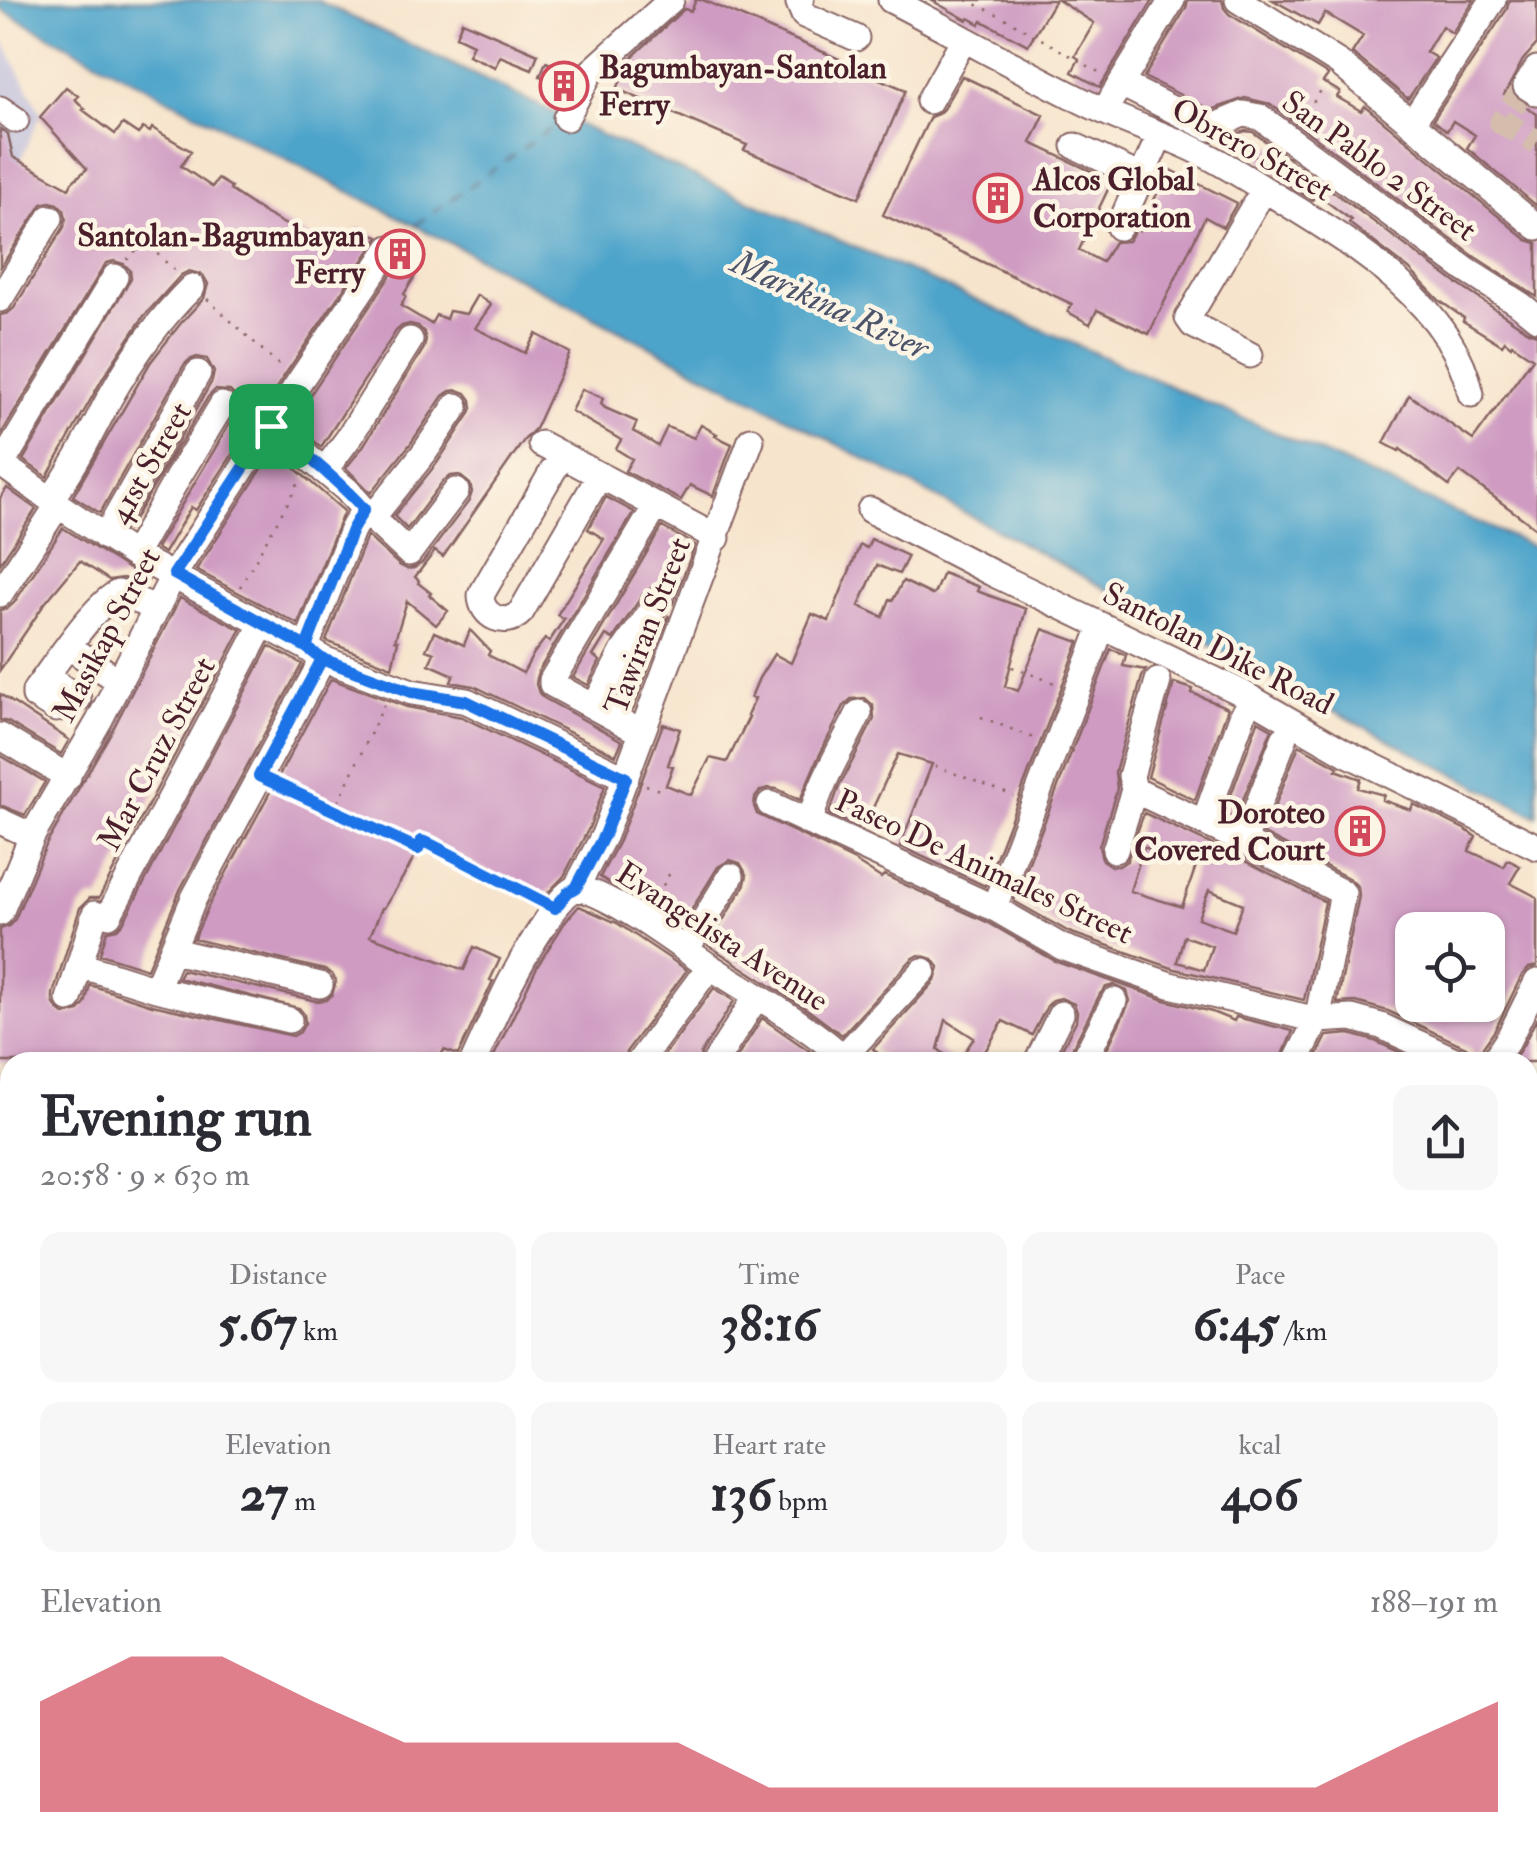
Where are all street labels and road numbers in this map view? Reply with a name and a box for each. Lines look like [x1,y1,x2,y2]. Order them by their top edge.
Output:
street label: San Pablo 2 Street [1274,82,1484,250]
street label: Obrero Street [1164,89,1340,211]
street label: 41st Street [99,395,201,531]
street label: Tawiran Street [596,532,700,720]
street label: Masikap Street [44,541,170,729]
street label: Santolan Dike Road [1096,574,1340,725]
street label: Mar Cruz Street [89,650,225,858]
street label: Paseo De Animales Street [829,781,1139,953]
street label: Evangelista Avenue [608,853,836,1021]

